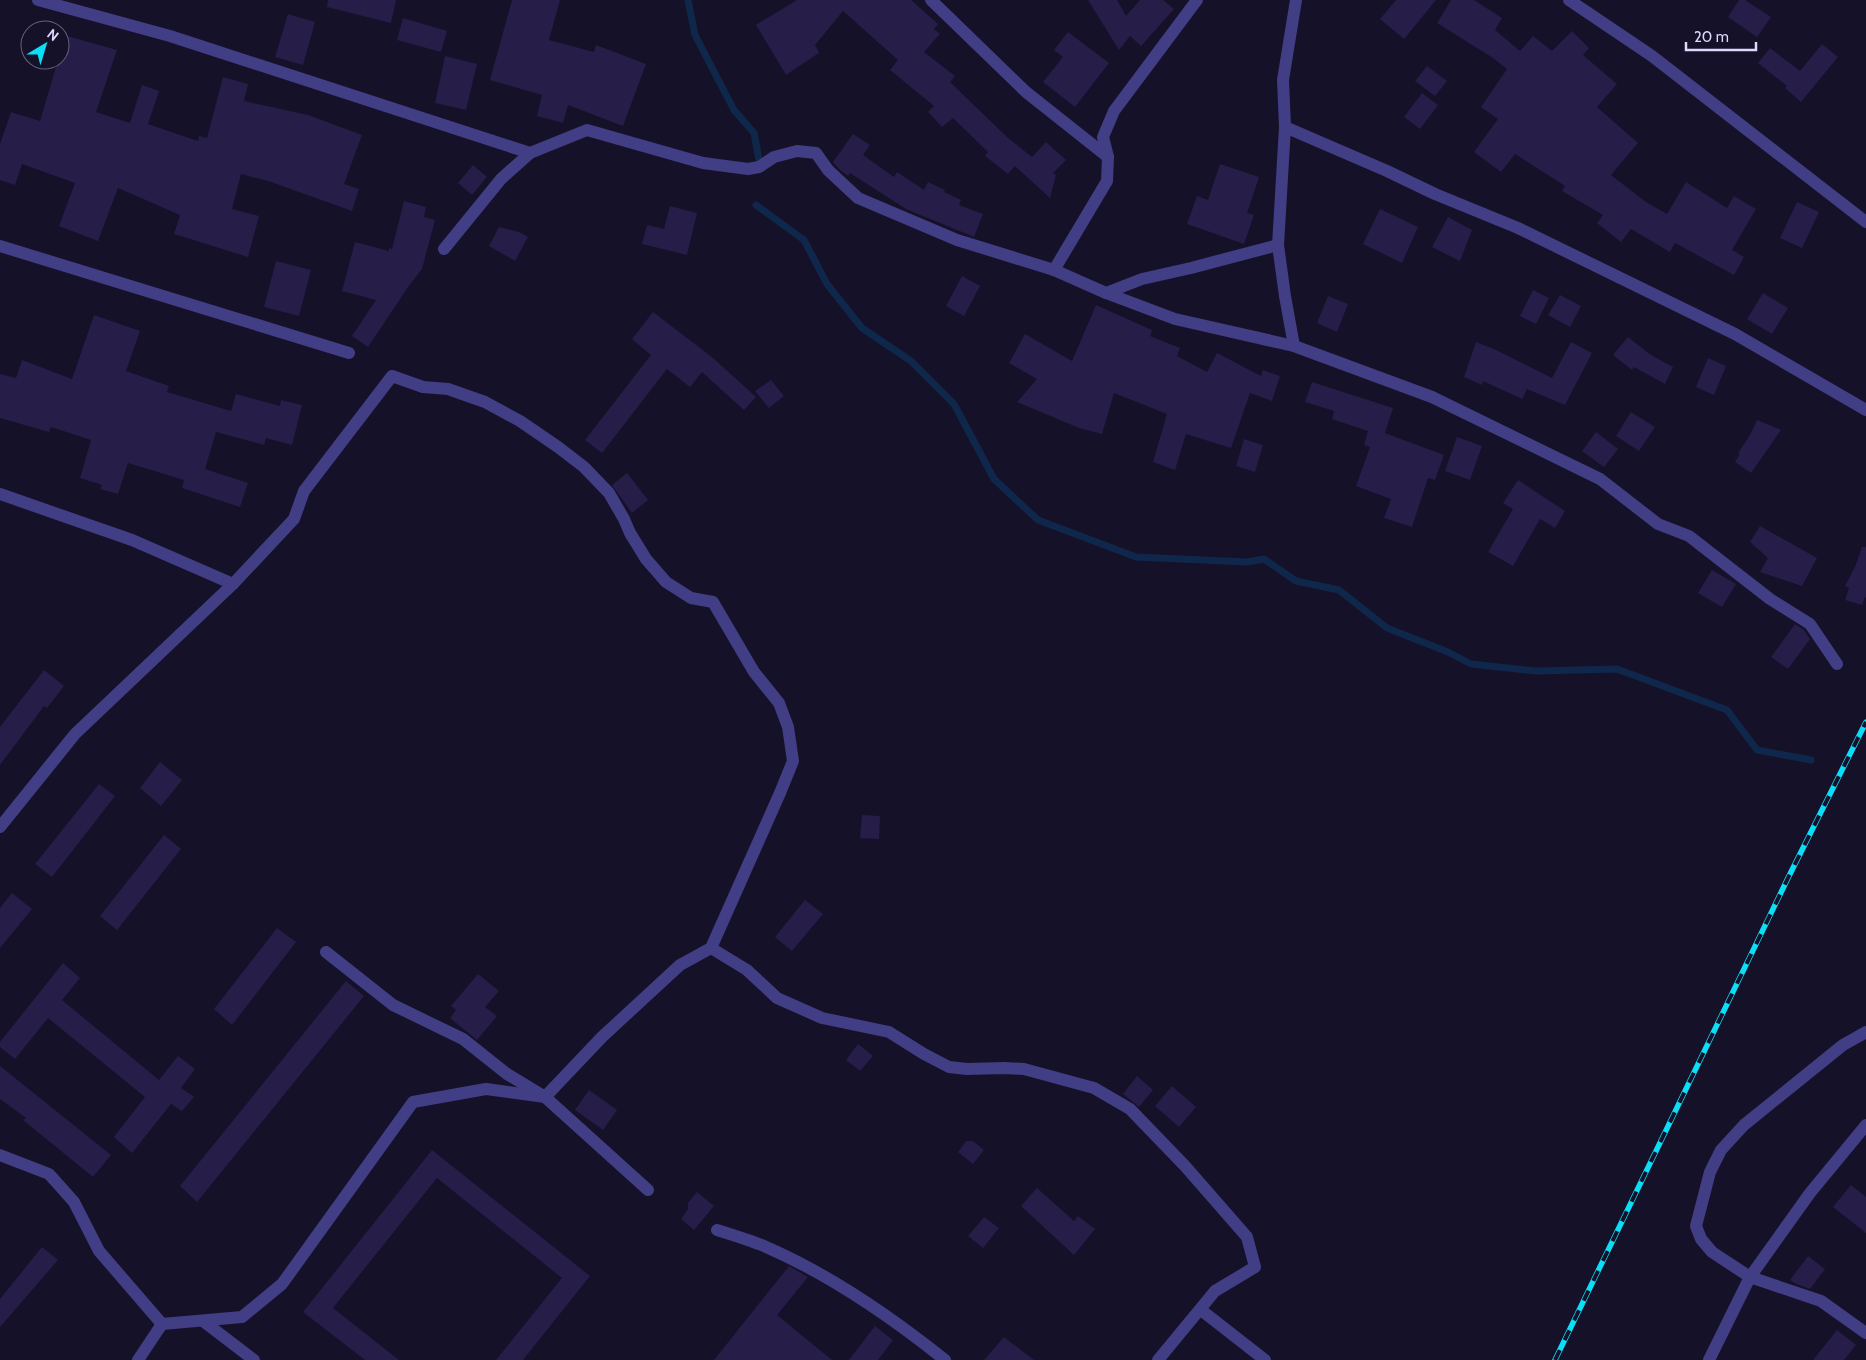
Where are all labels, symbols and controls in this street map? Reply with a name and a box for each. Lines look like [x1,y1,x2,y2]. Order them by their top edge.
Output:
north arrow [20,20,70,70]
scale bar [1686,20,1756,52]
text: N [44,25,62,45]
text: 20 m [1694,28,1729,46]

